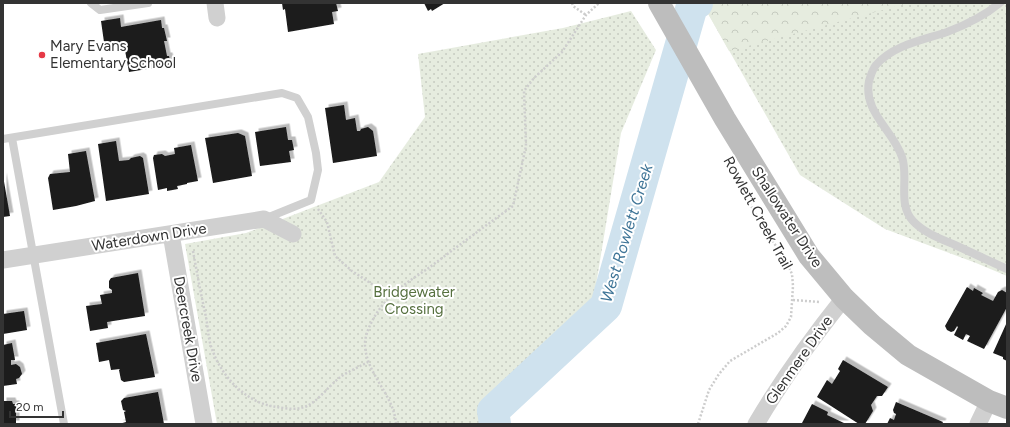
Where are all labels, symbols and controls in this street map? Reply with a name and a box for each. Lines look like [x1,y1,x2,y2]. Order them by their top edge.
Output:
place label: Mary Evans Elementary School [50,37,176,72]
marker: Mary Evans Elementary School [37,50,47,60]
street label: Rowlett Creek Trail [719,153,797,273]
water label: West Rowlett Creek [596,160,657,305]
street label: Shallowater Drive [748,163,826,271]
street label: Waterdown Drive [90,219,208,255]
street label: Deercreek Drive [170,275,206,383]
park label: Bridgewater Crossing [373,283,455,318]
street label: Glenmere Drive [762,312,836,408]
scale bar [10,393,63,419]
text: 20 m [16,400,44,414]

